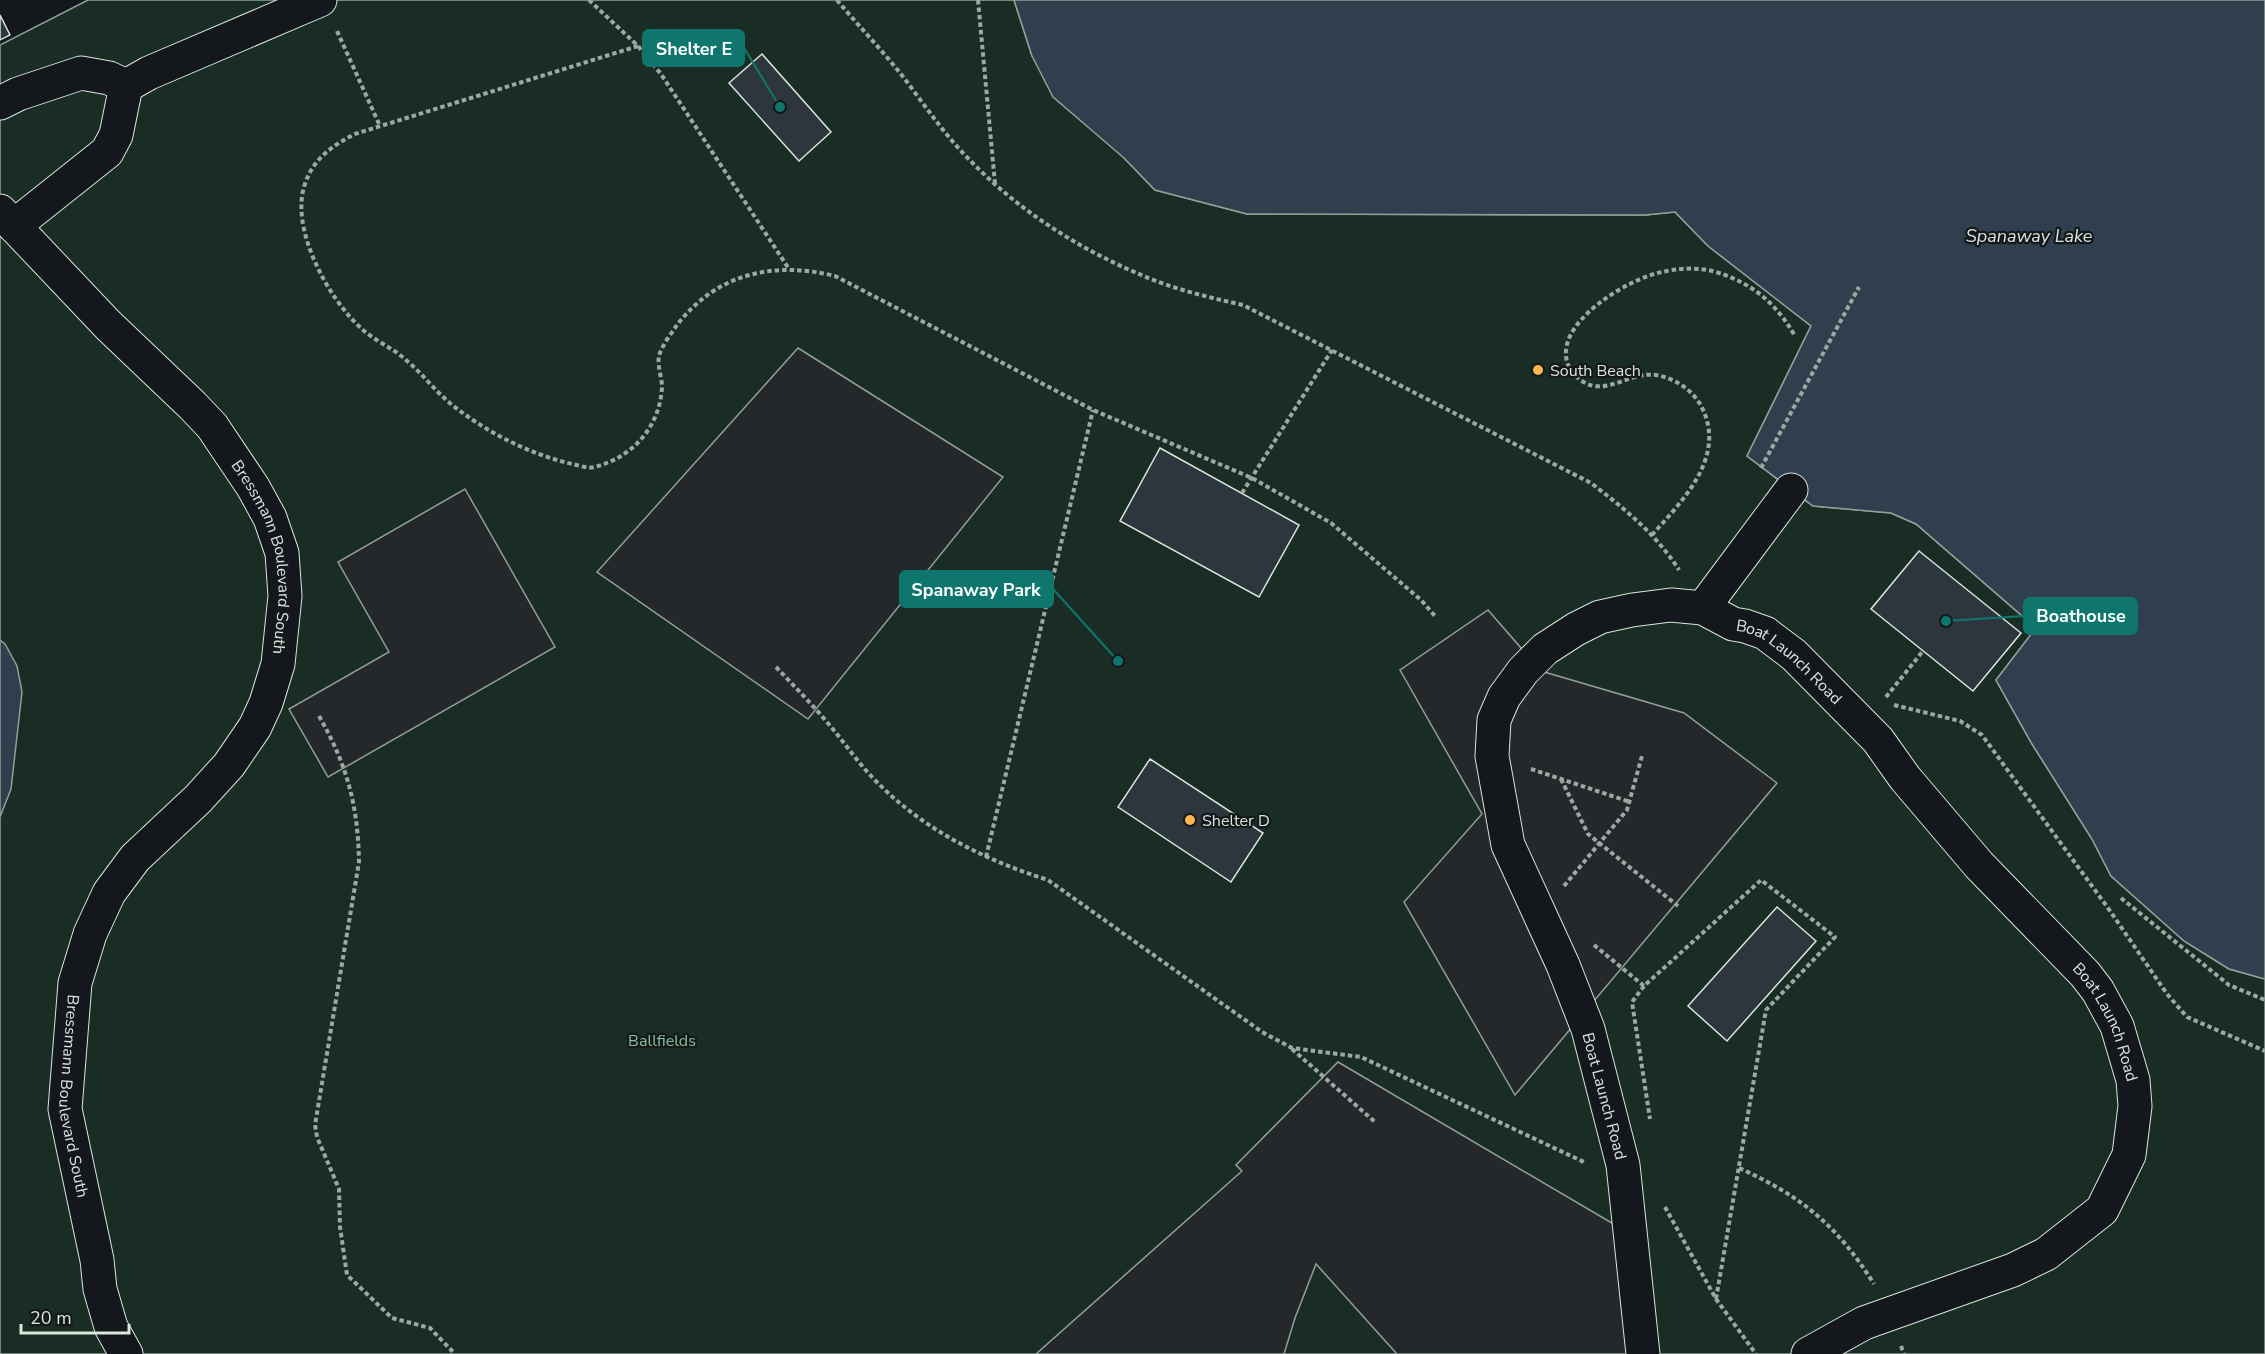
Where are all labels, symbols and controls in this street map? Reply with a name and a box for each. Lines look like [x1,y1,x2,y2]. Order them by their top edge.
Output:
callout: Shelter E [643,30,744,66]
text: Shelter E [656,37,732,61]
water label: Spanaway Lake [1966,224,2093,248]
place label: South Beach [1550,360,1641,382]
marker: South Beach [1531,363,1545,377]
street label: Bressmann Boulevard South [226,456,295,655]
callout: Spanaway Park [900,571,1053,607]
text: Spanaway Park [911,578,1041,602]
callout: Boathouse [2024,598,2137,634]
text: Boathouse [2036,604,2126,628]
street label: Boat Launch Road [1734,615,1847,710]
place label: Shelter D [1202,810,1270,832]
marker: Shelter D [1183,813,1197,827]
street label: Boat Launch Road [2068,958,2143,1084]
street label: Bressmann Boulevard South [53,994,93,1200]
park label: Ballfields [628,1030,696,1052]
street label: Boat Launch Road [1576,1030,1632,1162]
scale bar [21,1297,129,1335]
text: 20 m [30,1306,72,1330]

